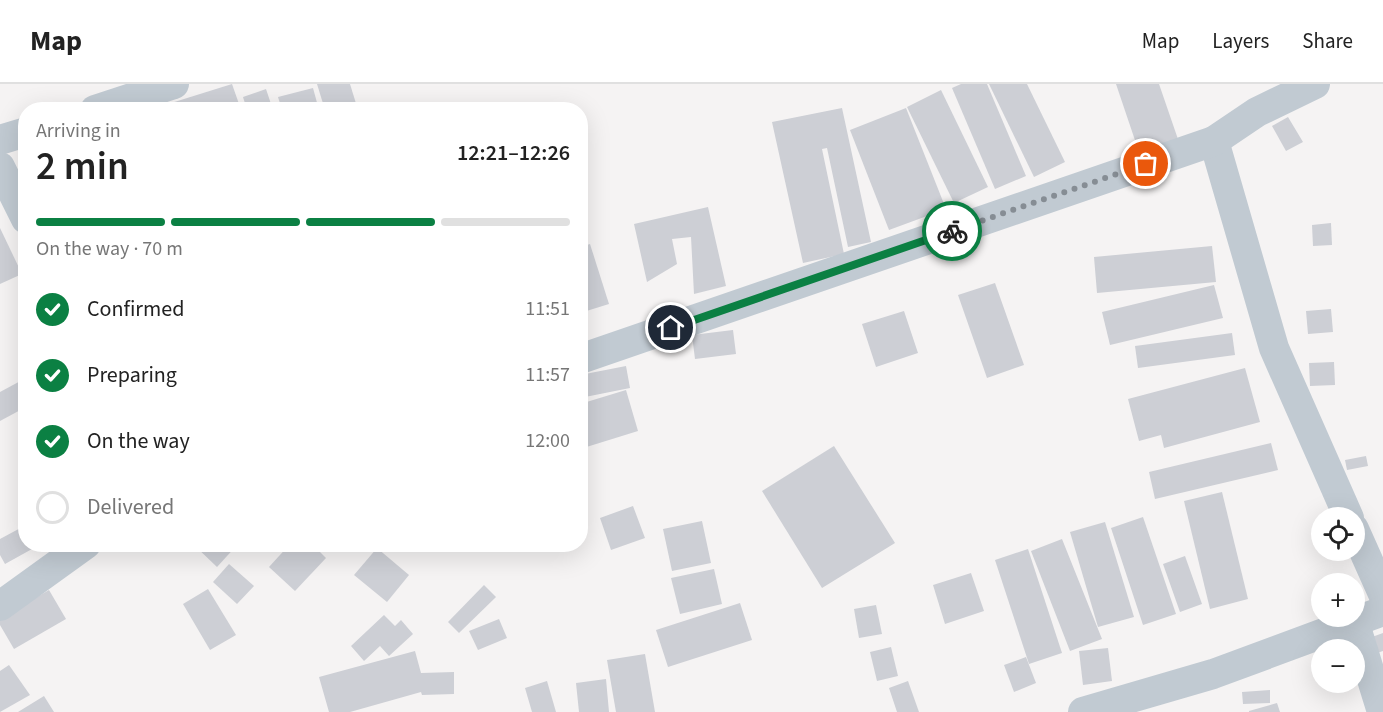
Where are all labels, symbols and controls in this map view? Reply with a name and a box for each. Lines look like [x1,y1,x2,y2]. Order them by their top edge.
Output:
text: Map [30,21,82,61]
text: Map [1142,26,1179,56]
text: Layers [1212,26,1269,56]
text: Share [1302,26,1353,56]
text: Arriving in [36,117,121,145]
text: 12:21–12:26 [457,137,570,169]
pin [1120,138,1171,189]
text: 2 min [36,139,129,195]
icon: bag [1129,147,1162,180]
courier [922,201,982,261]
icon: bike [936,215,969,248]
text: On the way · 70 m [36,235,183,263]
icon: check [36,293,69,326]
text: Confirmed [87,293,184,325]
text: 11:51 [525,295,570,323]
pin [645,302,696,353]
icon: home [654,311,687,344]
icon: check [36,359,69,392]
text: Preparing [87,359,177,391]
text: 11:57 [525,361,570,389]
icon: check [36,425,69,458]
text: On the way [87,425,190,457]
text: 12:00 [525,427,570,455]
text: Delivered [87,491,174,523]
map controls [1311,507,1365,693]
button: locate [1311,507,1365,561]
button: + [1311,573,1365,627]
button: − [1311,639,1365,693]

